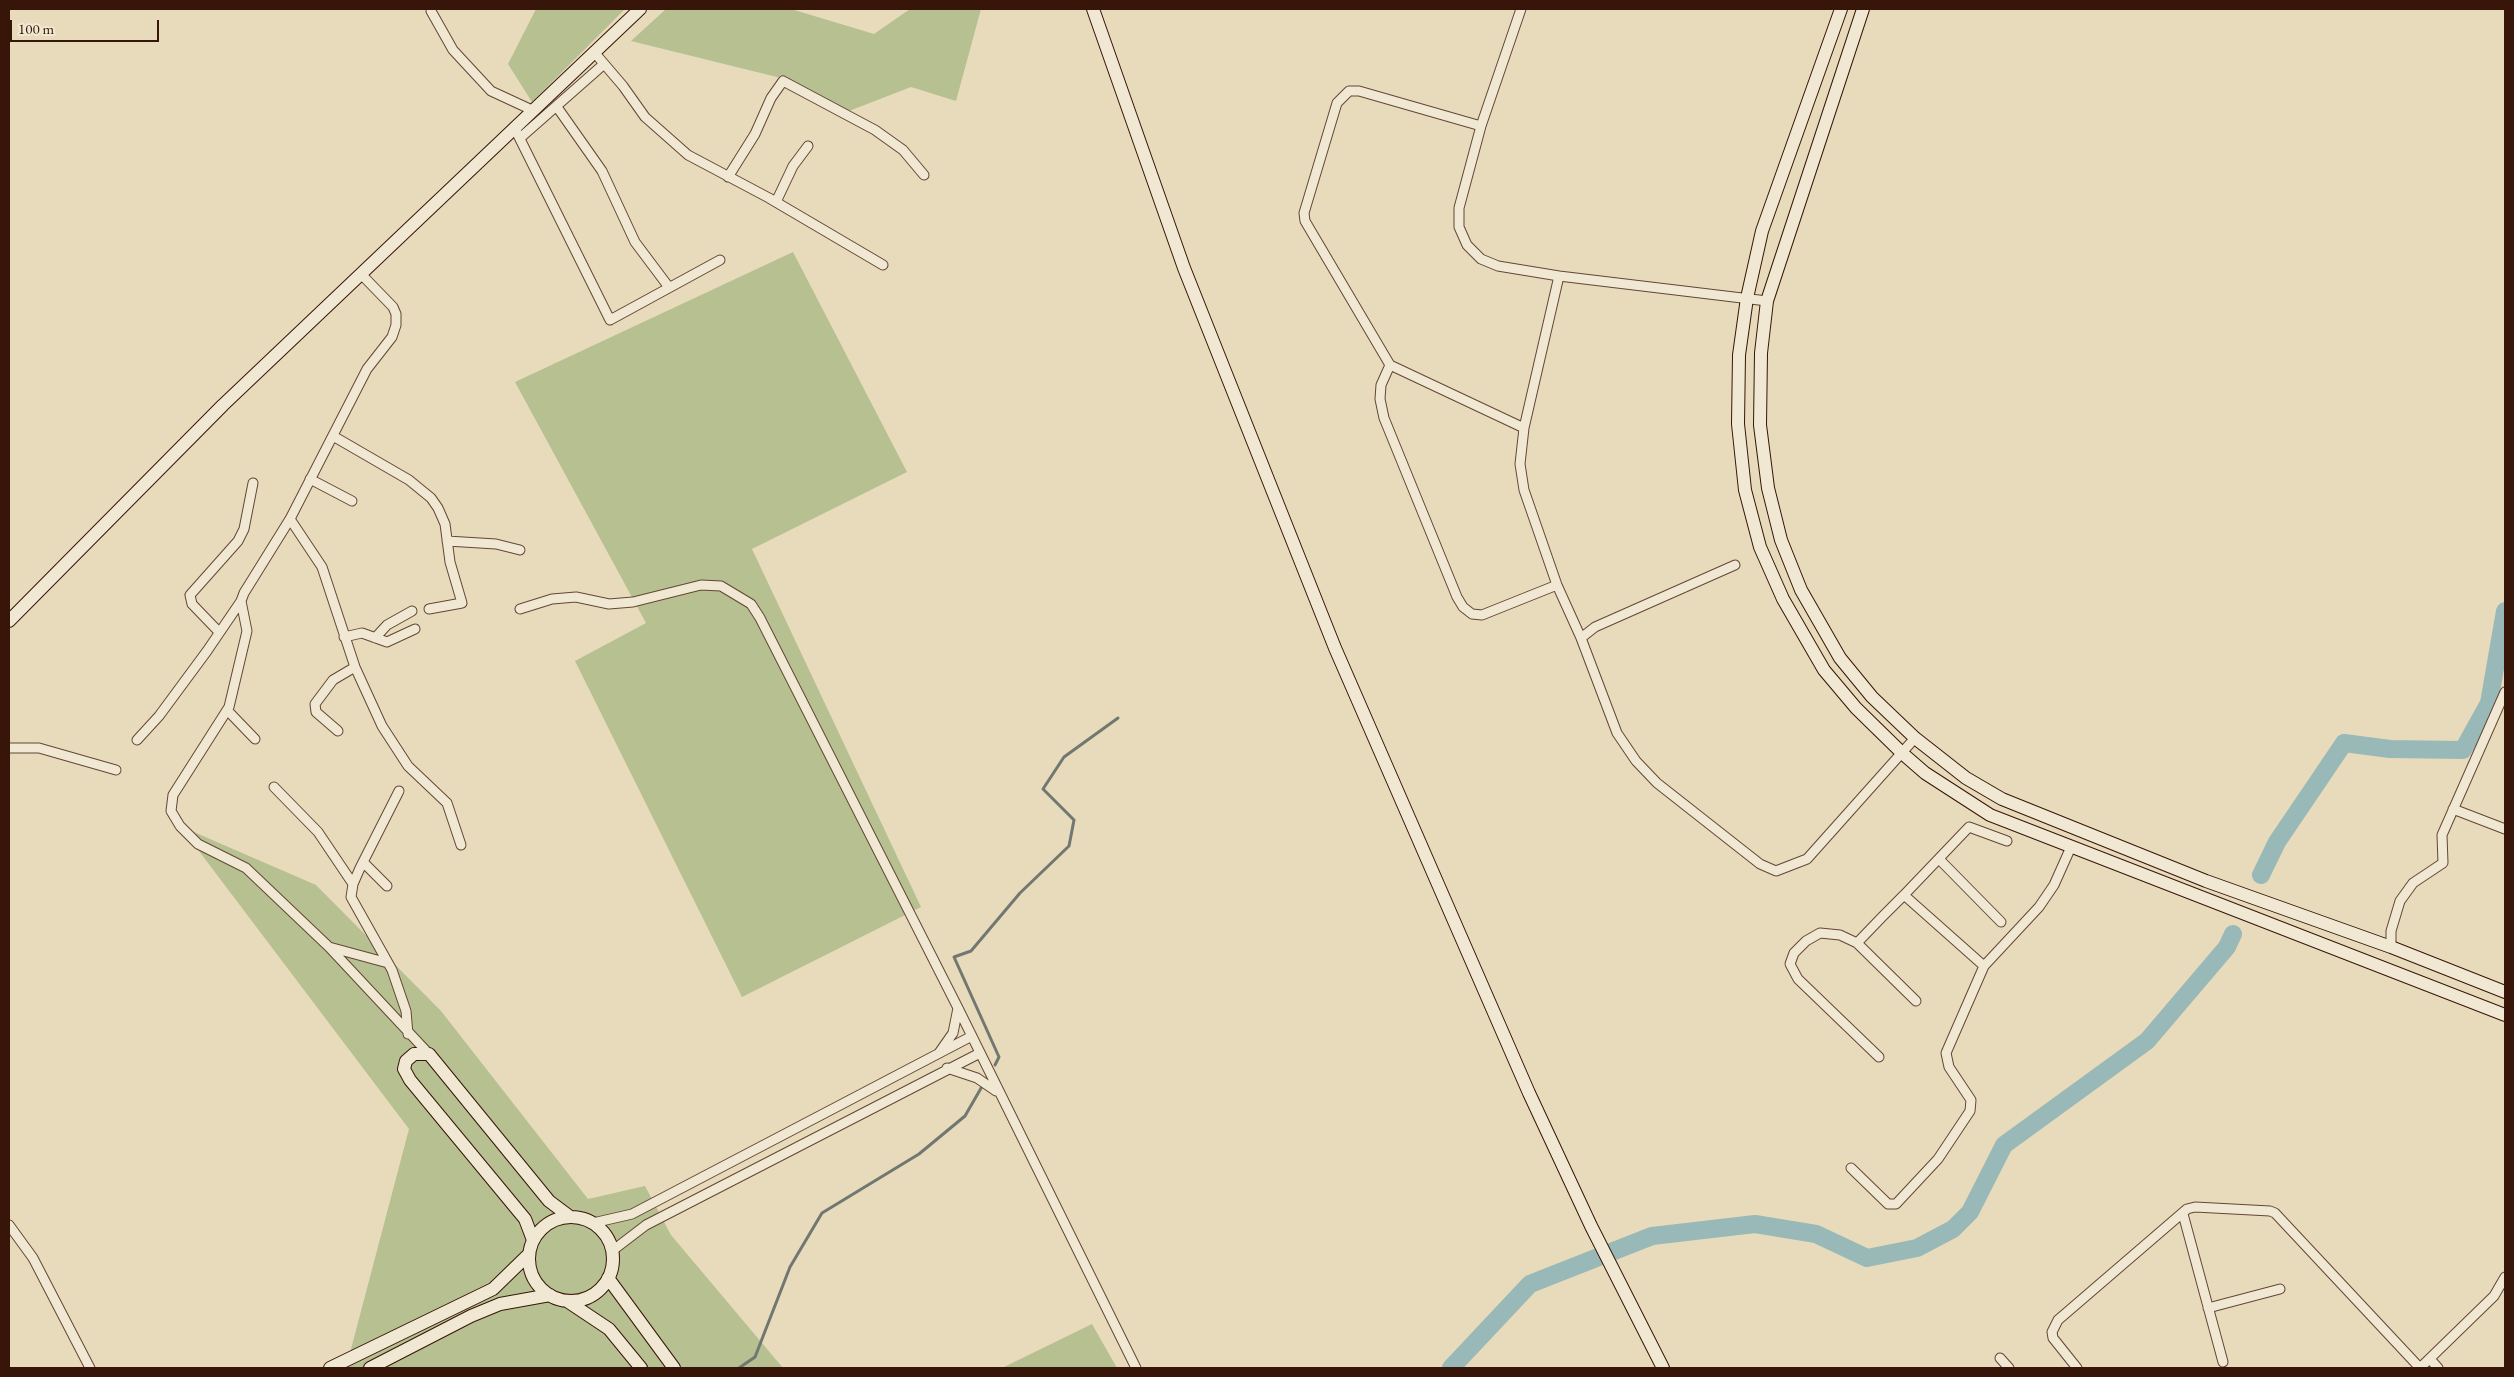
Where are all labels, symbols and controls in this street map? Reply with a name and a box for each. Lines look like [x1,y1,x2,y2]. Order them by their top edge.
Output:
scale bar [12,10,161,42]
text: 100 m [18,19,54,38]

